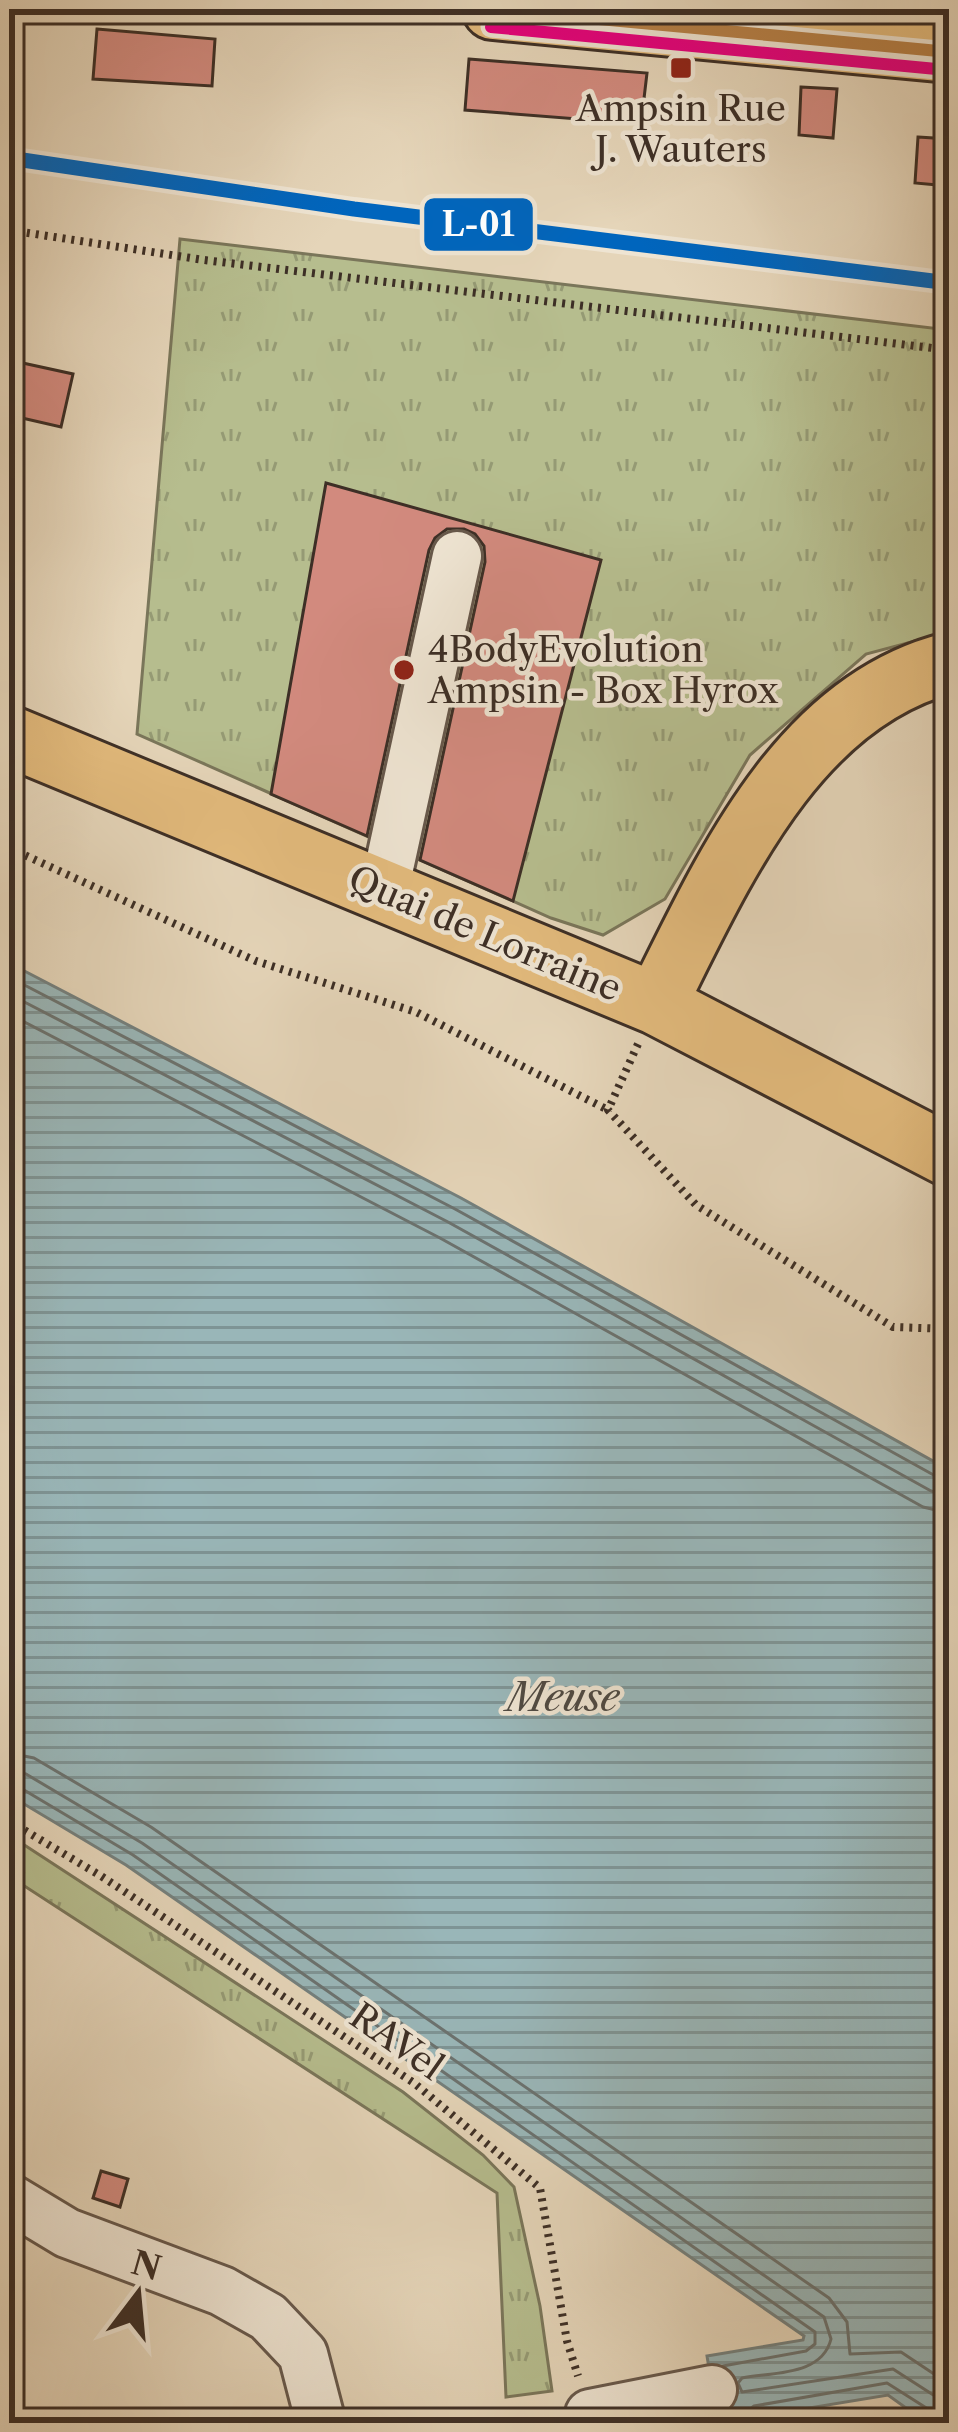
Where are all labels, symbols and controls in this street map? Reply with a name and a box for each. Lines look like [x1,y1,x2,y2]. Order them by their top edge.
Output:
marker: Ampsin Rue J. Wauters [668,55,694,81]
place label: Ampsin Rue J. Wauters [575,86,786,171]
line badge: L-01 [422,196,535,253]
text: L-01 [441,204,515,245]
place label: 4BodyEvolution Ampsin - Box Hyrox [427,627,778,712]
marker: 4BodyEvolution Ampsin - Box Hyrox [391,657,417,683]
street label: Quai de Lorraine [342,856,628,1010]
water label: Meuse [503,1673,620,1721]
street label: RAVel [342,1993,452,2089]
north arrow [78,2234,198,2354]
text: N [127,2242,166,2289]

